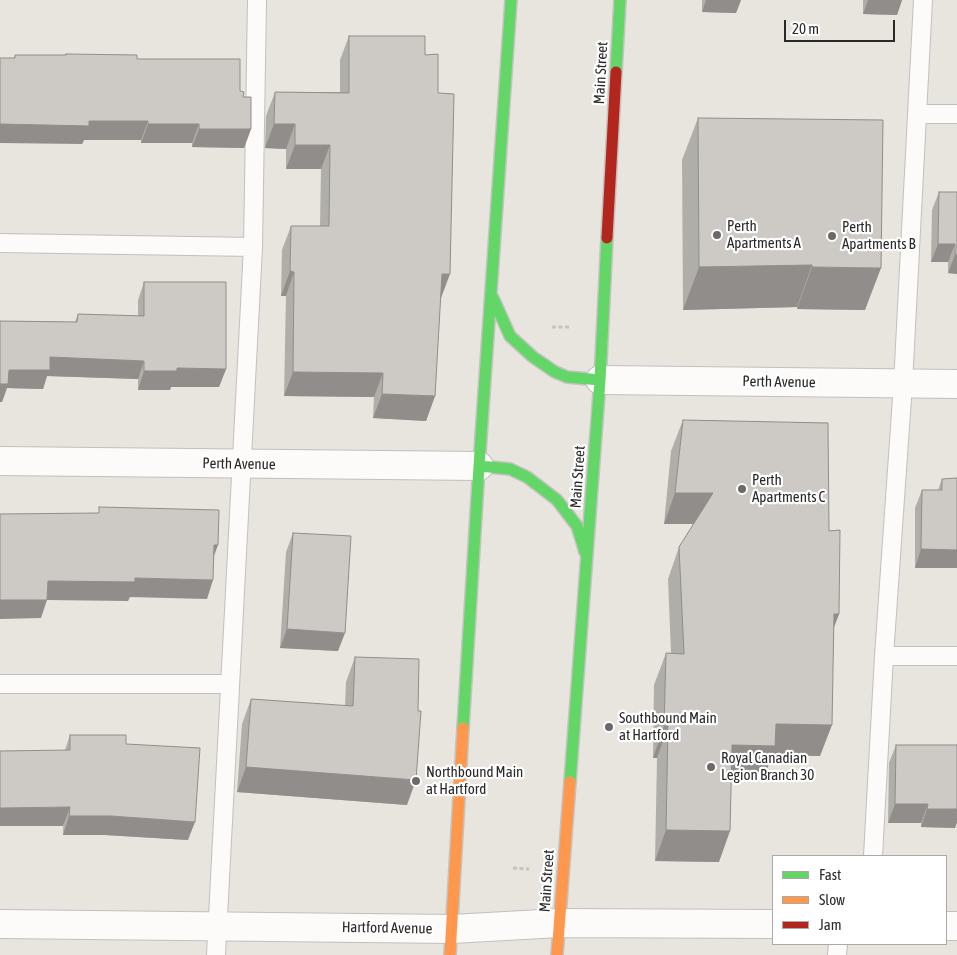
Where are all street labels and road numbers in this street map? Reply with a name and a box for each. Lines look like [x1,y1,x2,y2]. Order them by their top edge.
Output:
street label: Main Street [590,41,612,105]
street label: Perth Avenue [742,372,816,392]
street label: Main Street [567,445,589,509]
street label: Perth Avenue [202,454,276,474]
street label: Main Street [536,849,558,913]
street label: Hartford Avenue [342,918,432,938]

